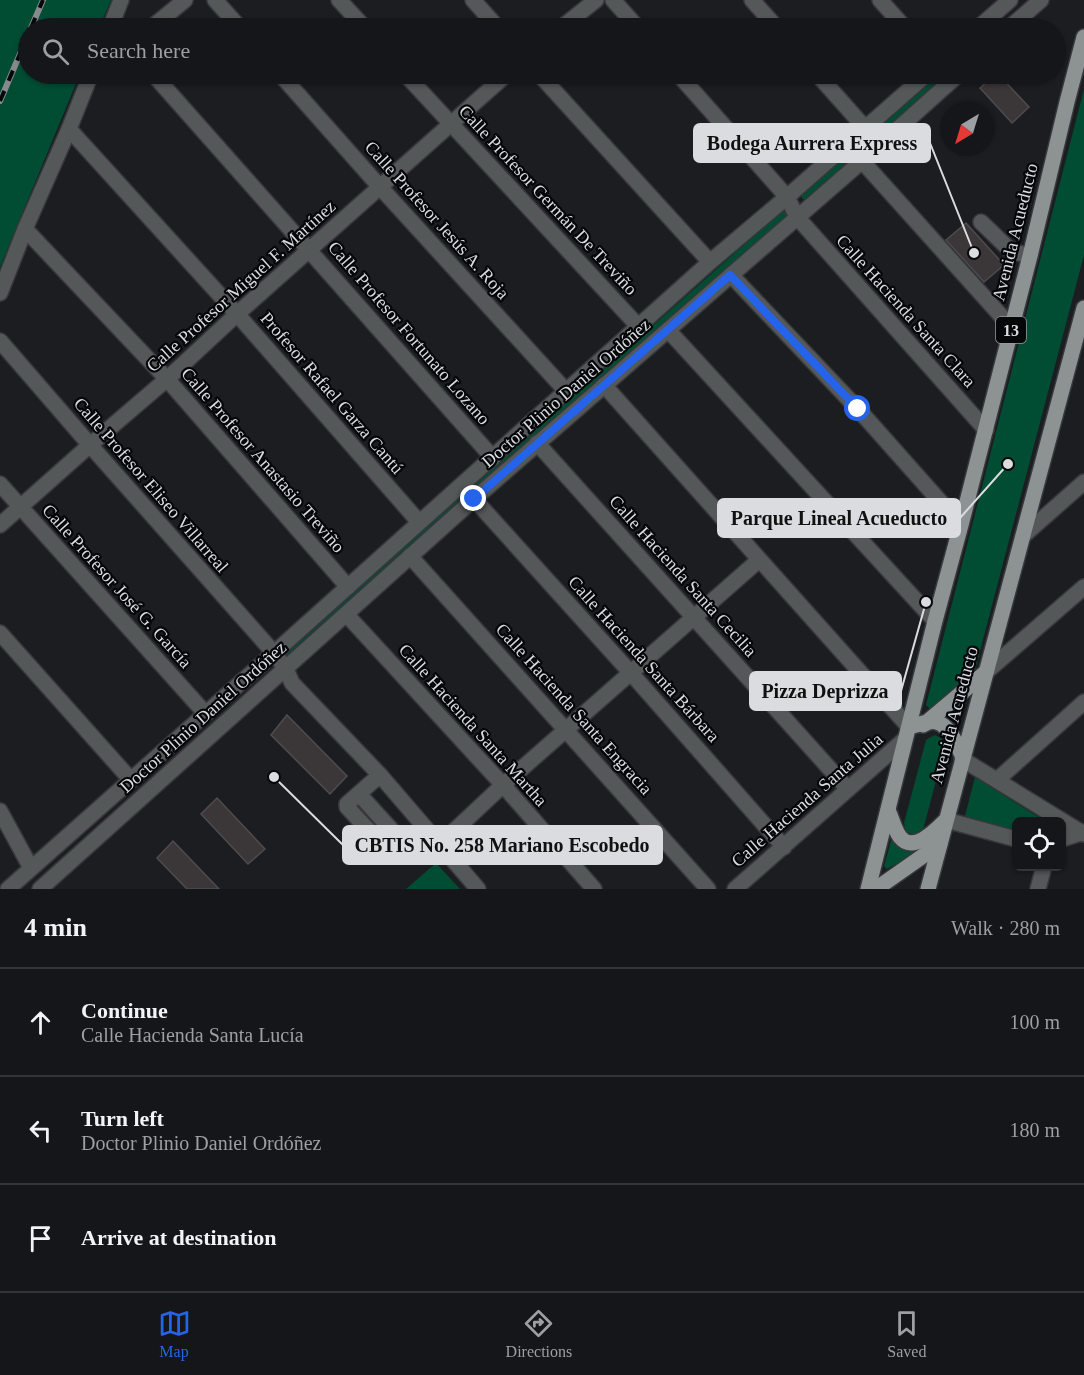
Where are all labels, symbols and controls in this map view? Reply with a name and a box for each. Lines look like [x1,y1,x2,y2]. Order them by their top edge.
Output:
search box [18,18,1066,84]
icon: search [39,35,72,68]
text: Search here [87,38,190,63]
street label: Calle Profesor Germán De Treviño [455,101,641,299]
north arrow [940,102,994,156]
callout: Bodega Aurrera Express [694,124,930,162]
text: Bodega Aurrera Express [707,132,917,155]
street label: Calle Profesor Jesús A. Roja [361,137,513,303]
street label: Avenida Acueducto [988,161,1042,303]
street label: Calle Profesor Miguel F. Martínez [143,196,339,376]
street label: Calle Hacienda Santa Clara [832,231,980,391]
street label: Calle Profesor Fortunato Lozano [324,237,494,429]
street label: Profesor Rafael Garza Cantú [256,308,408,478]
street label: Doctor Plinio Daniel Ordóñez [478,314,654,472]
road number: 13 [996,317,1026,343]
street label: Calle Profesor Anastasio Treviño [177,363,349,557]
street label: Calle Profesor Eliseo Villarreal [70,394,232,576]
route start [844,395,870,421]
route end [460,485,486,511]
street label: Calle Hacienda Santa Cecilia [605,491,761,661]
callout: Parque Lineal Acueducto [718,499,960,537]
street label: Calle Profesor José G. García [38,500,196,672]
text: Parque Lineal Acueducto [731,507,947,530]
street label: Calle Hacienda Santa Bárbara [564,572,724,746]
street label: Calle Hacienda Santa Engracia [492,619,656,799]
street label: Doctor Plinio Daniel Ordóñez [116,637,290,797]
street label: Calle Hacienda Santa Martha [395,640,551,810]
street label: Avenida Acueducto [926,644,982,786]
callout: Pizza Deprizza [750,672,901,710]
text: Pizza Deprizza [761,680,889,703]
street label: Calle Hacienda Santa Julia [727,729,887,871]
map controls [1012,817,1066,871]
button: locate [1012,817,1066,871]
callout: CBTIS No. 258 Mariano Escobedo [343,826,662,864]
text: CBTIS No. 258 Mariano Escobedo [354,834,650,856]
text: 4 min [24,913,87,942]
text: Walk · 280 m [951,917,1060,939]
text: Continue [81,998,168,1023]
icon: ahead [24,1006,57,1039]
text: 100 m [1009,1011,1060,1033]
text: Calle Hacienda Santa Lucía [81,1024,304,1046]
text: Turn left [81,1106,164,1131]
icon: left [24,1114,57,1147]
text: 180 m [1009,1119,1060,1141]
text: Doctor Plinio Daniel Ordóñez [81,1132,322,1154]
icon: arrive [24,1222,57,1255]
text: Arrive at destination [81,1225,277,1250]
tab: Map [158,1307,191,1361]
tab: Directions [506,1307,572,1361]
tab: Saved [887,1307,926,1361]

